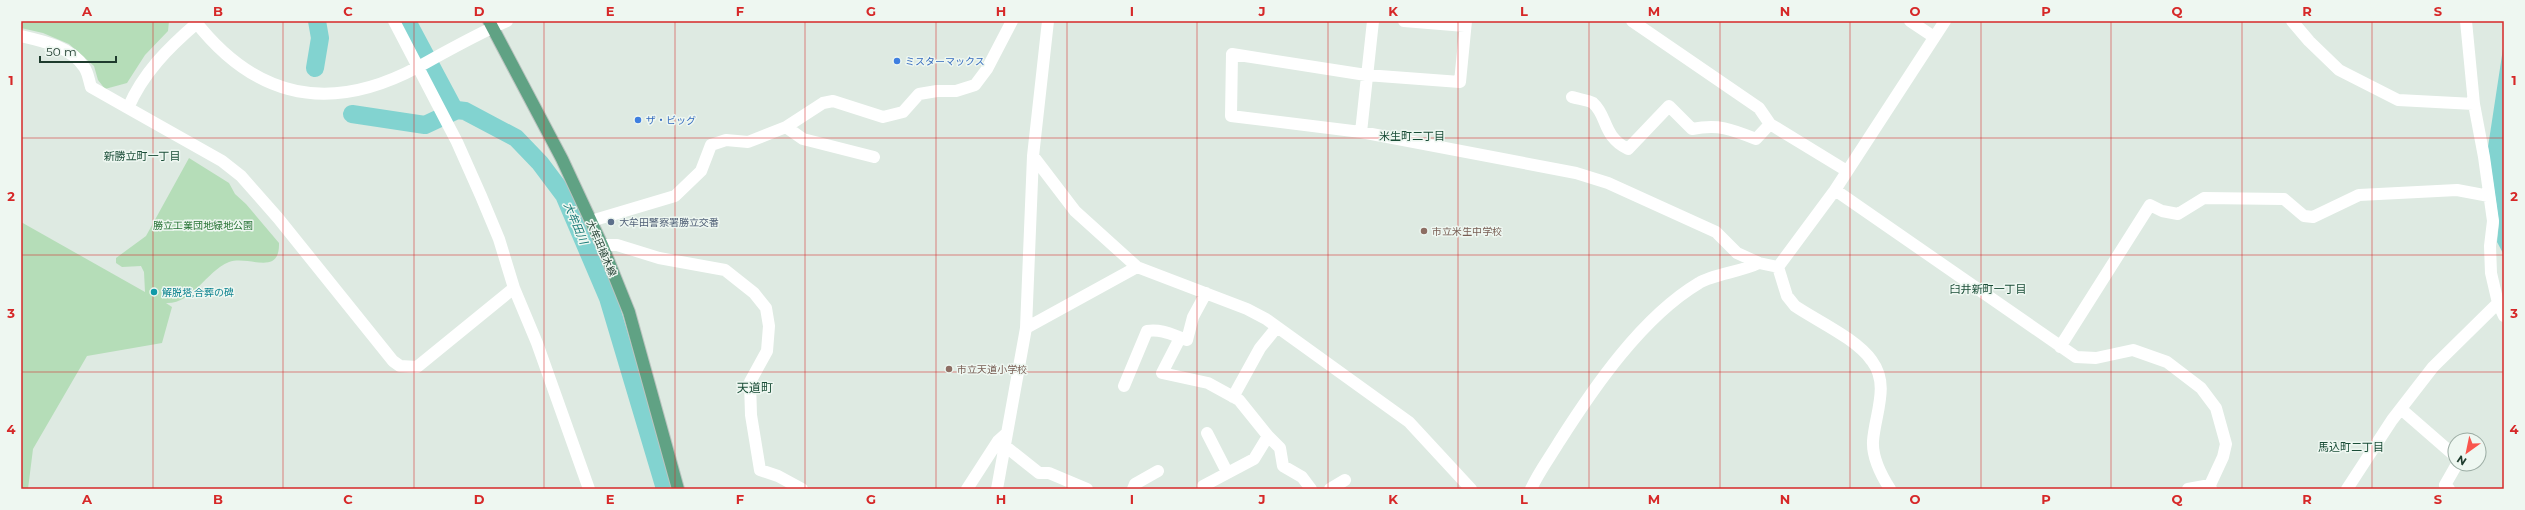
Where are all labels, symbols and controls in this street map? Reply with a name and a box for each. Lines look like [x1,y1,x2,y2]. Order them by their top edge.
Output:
text: A [81,3,93,19]
text: B [213,3,223,19]
text: C [343,3,353,19]
text: D [474,3,485,19]
text: E [606,3,615,19]
text: F [736,3,744,19]
text: G [866,3,876,19]
text: H [996,3,1006,19]
text: I [1130,3,1134,19]
text: J [1257,3,1266,19]
text: K [1388,3,1398,19]
text: L [1520,3,1528,19]
text: M [1648,3,1660,19]
text: N [1780,3,1790,19]
text: O [1910,3,1921,19]
text: P [2041,3,2051,19]
text: Q [2172,3,2183,19]
text: R [2302,3,2312,19]
text: S [2434,3,2442,19]
scale bar [40,38,116,64]
text: 50 m [46,44,77,59]
place label: ミスターマックス [905,55,985,68]
marker: ミスターマックス [892,56,902,66]
text: 1 [8,72,14,88]
text: 1 [2511,72,2517,88]
place label: ザ・ビッグ [646,114,696,127]
marker: ザ・ビッグ [633,115,643,125]
district label: 米生町二丁目 [1379,129,1445,143]
district label: 新勝立町一丁目 [104,149,181,163]
text: 2 [7,188,15,204]
text: 2 [2510,188,2518,204]
water label: 大牟田川 [561,200,591,247]
place label: 大牟田警察署勝立交番 [619,216,719,229]
marker: 大牟田警察署勝立交番 [606,217,616,227]
street label: 大牟田植木線 [584,218,619,278]
park label: 勝立工業団地緑地公園 [153,219,253,232]
place label: 市立米生中学校 [1432,225,1502,238]
marker: 市立米生中学校 [1419,226,1429,236]
district label: 臼井新町一丁目 [1950,282,2027,296]
place label: 解脱塔,合葬の碑 [162,286,234,299]
marker: 解脱塔,合葬の碑 [149,287,159,297]
text: 3 [6,305,15,321]
text: 3 [2509,305,2518,321]
place label: 市立天道小学校 [957,363,1027,376]
marker: 市立天道小学校 [944,364,954,374]
district label: 天道町 [737,380,773,395]
text: 4 [7,421,16,437]
text: 4 [2510,421,2519,437]
north arrow [2447,432,2487,472]
district label: 馬込町二丁目 [2318,440,2384,454]
text: N [2454,452,2469,469]
text: A [81,491,93,507]
text: B [213,491,223,507]
text: C [343,491,353,507]
text: D [474,491,485,507]
text: E [606,491,615,507]
text: F [736,491,744,507]
text: G [866,491,876,507]
text: H [996,491,1006,507]
text: I [1130,491,1134,507]
text: J [1257,491,1266,507]
text: K [1388,491,1398,507]
text: L [1520,491,1528,507]
text: M [1648,491,1660,507]
text: N [1780,491,1790,507]
text: O [1910,491,1921,507]
text: P [2041,491,2051,507]
text: Q [2172,491,2183,507]
text: R [2302,491,2312,507]
text: S [2434,491,2442,507]

